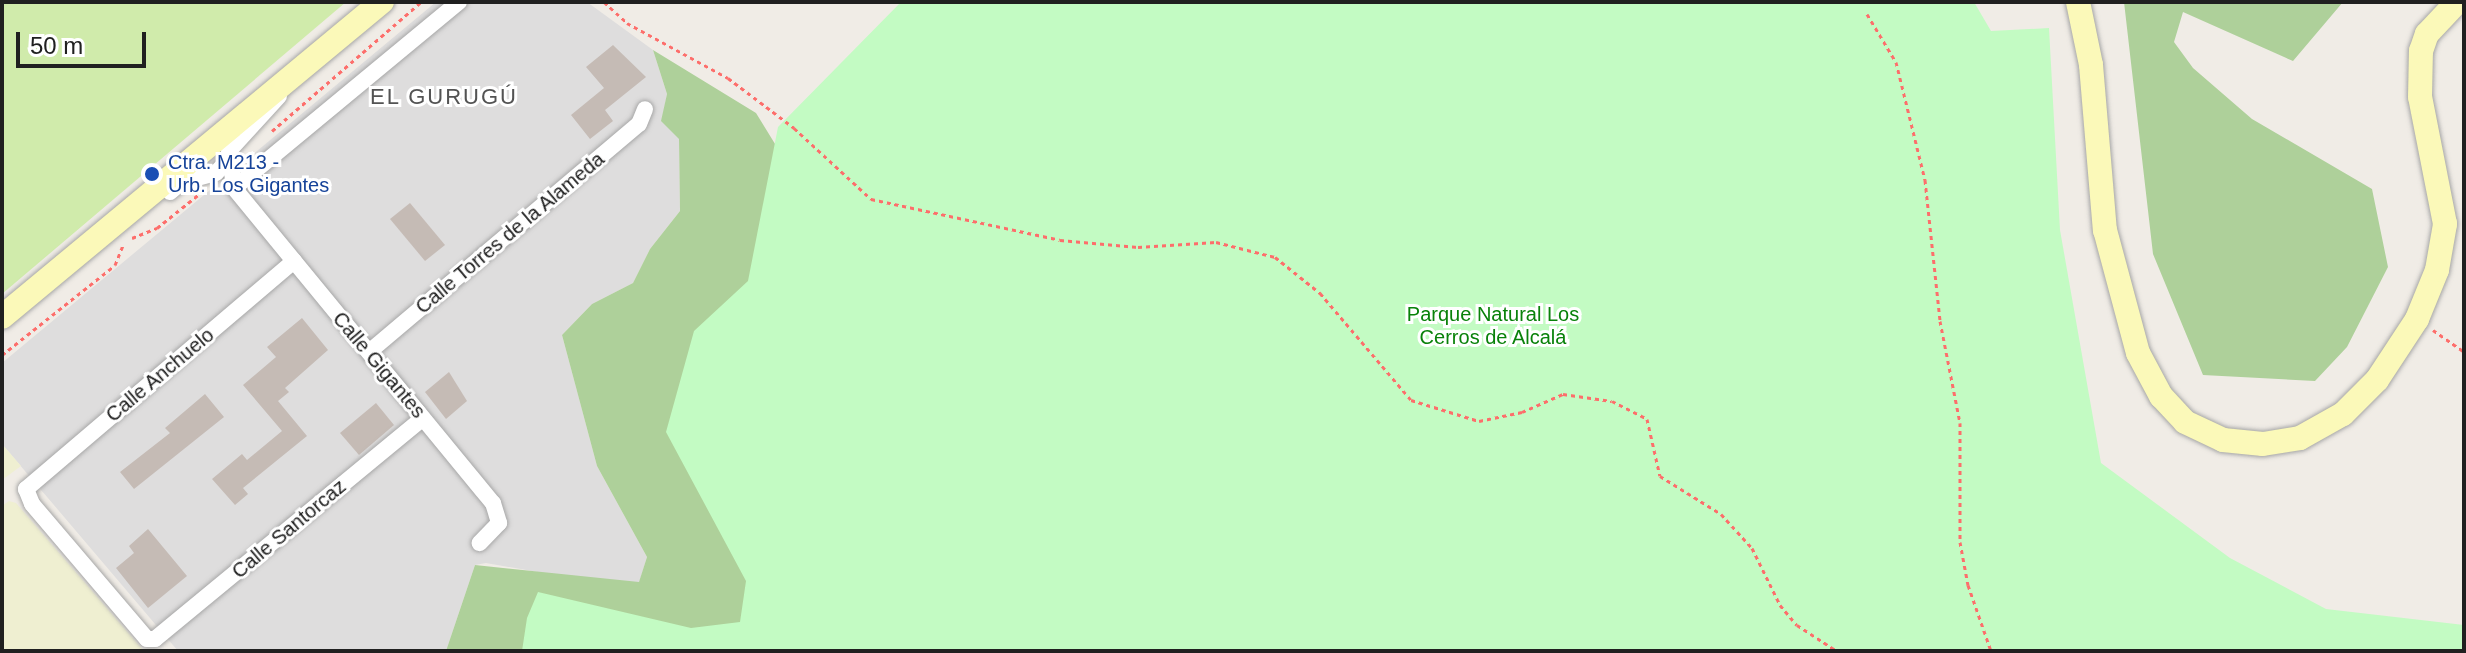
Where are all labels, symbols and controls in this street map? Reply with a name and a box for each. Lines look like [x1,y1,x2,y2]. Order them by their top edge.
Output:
scale bar [20,16,150,66]
text: 50 m [30,32,83,59]
district label: EL GURUGÚ [370,84,518,110]
street label: Calle Torres de la Alameda [410,147,610,319]
place label: Ctra. M213 - Urb. Los Gigantes [168,150,329,197]
marker: Ctra. M213 - Urb. Los Gigantes [143,165,161,183]
park label: Parque Natural Los Cerros de Alcalá [1407,303,1579,350]
street label: Calle Gigantes [328,307,430,423]
street label: Calle Anchuelo [101,323,219,427]
street label: Calle Santorcaz [227,474,351,584]

